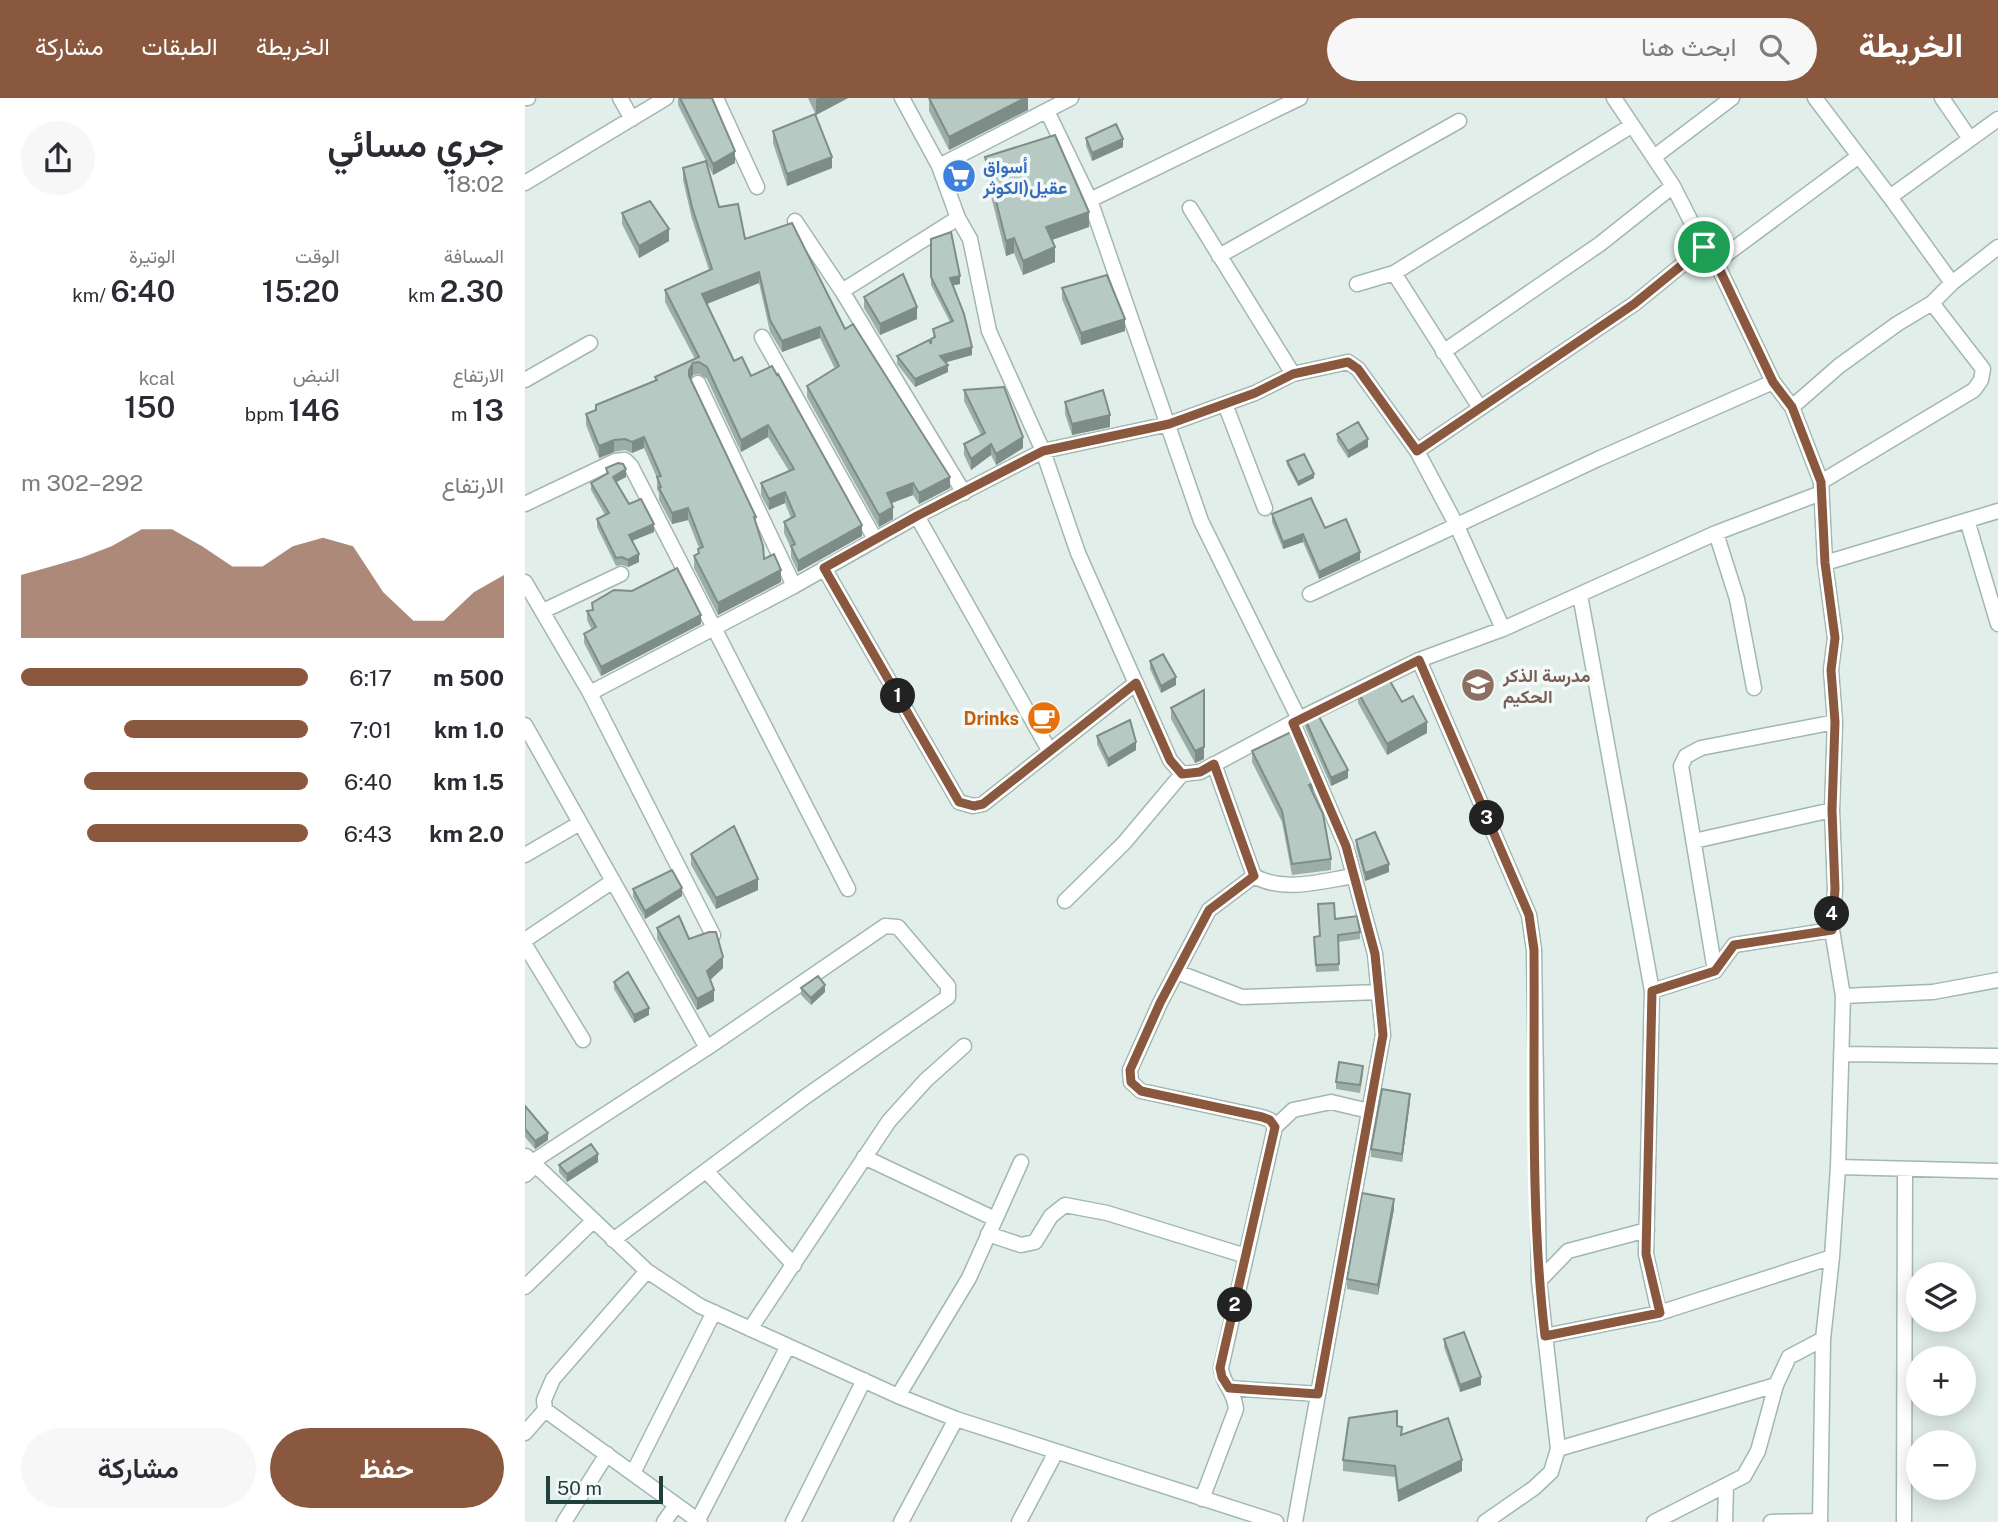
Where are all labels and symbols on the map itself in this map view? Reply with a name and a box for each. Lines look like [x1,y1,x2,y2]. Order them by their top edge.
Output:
place label: أسواق عقيل(الكوثر [982,156,1067,199]
supermarket icon: أسواق عقيل(الكوثر [940,157,978,195]
pin [1674,217,1734,277]
place label: مدرسة الذكر الحكيم [1502,665,1591,709]
school or university icon: مدرسة الذكر الحكيم [1459,666,1497,704]
pin: 1 [881,678,915,714]
cafe icon: Drinks [1025,699,1063,737]
place label: Drinks [964,708,1019,729]
pin: 3 [1469,800,1504,836]
pin: 4 [1815,896,1849,932]
pin: 2 [1217,1288,1253,1322]
scale bar [546,1473,663,1505]

